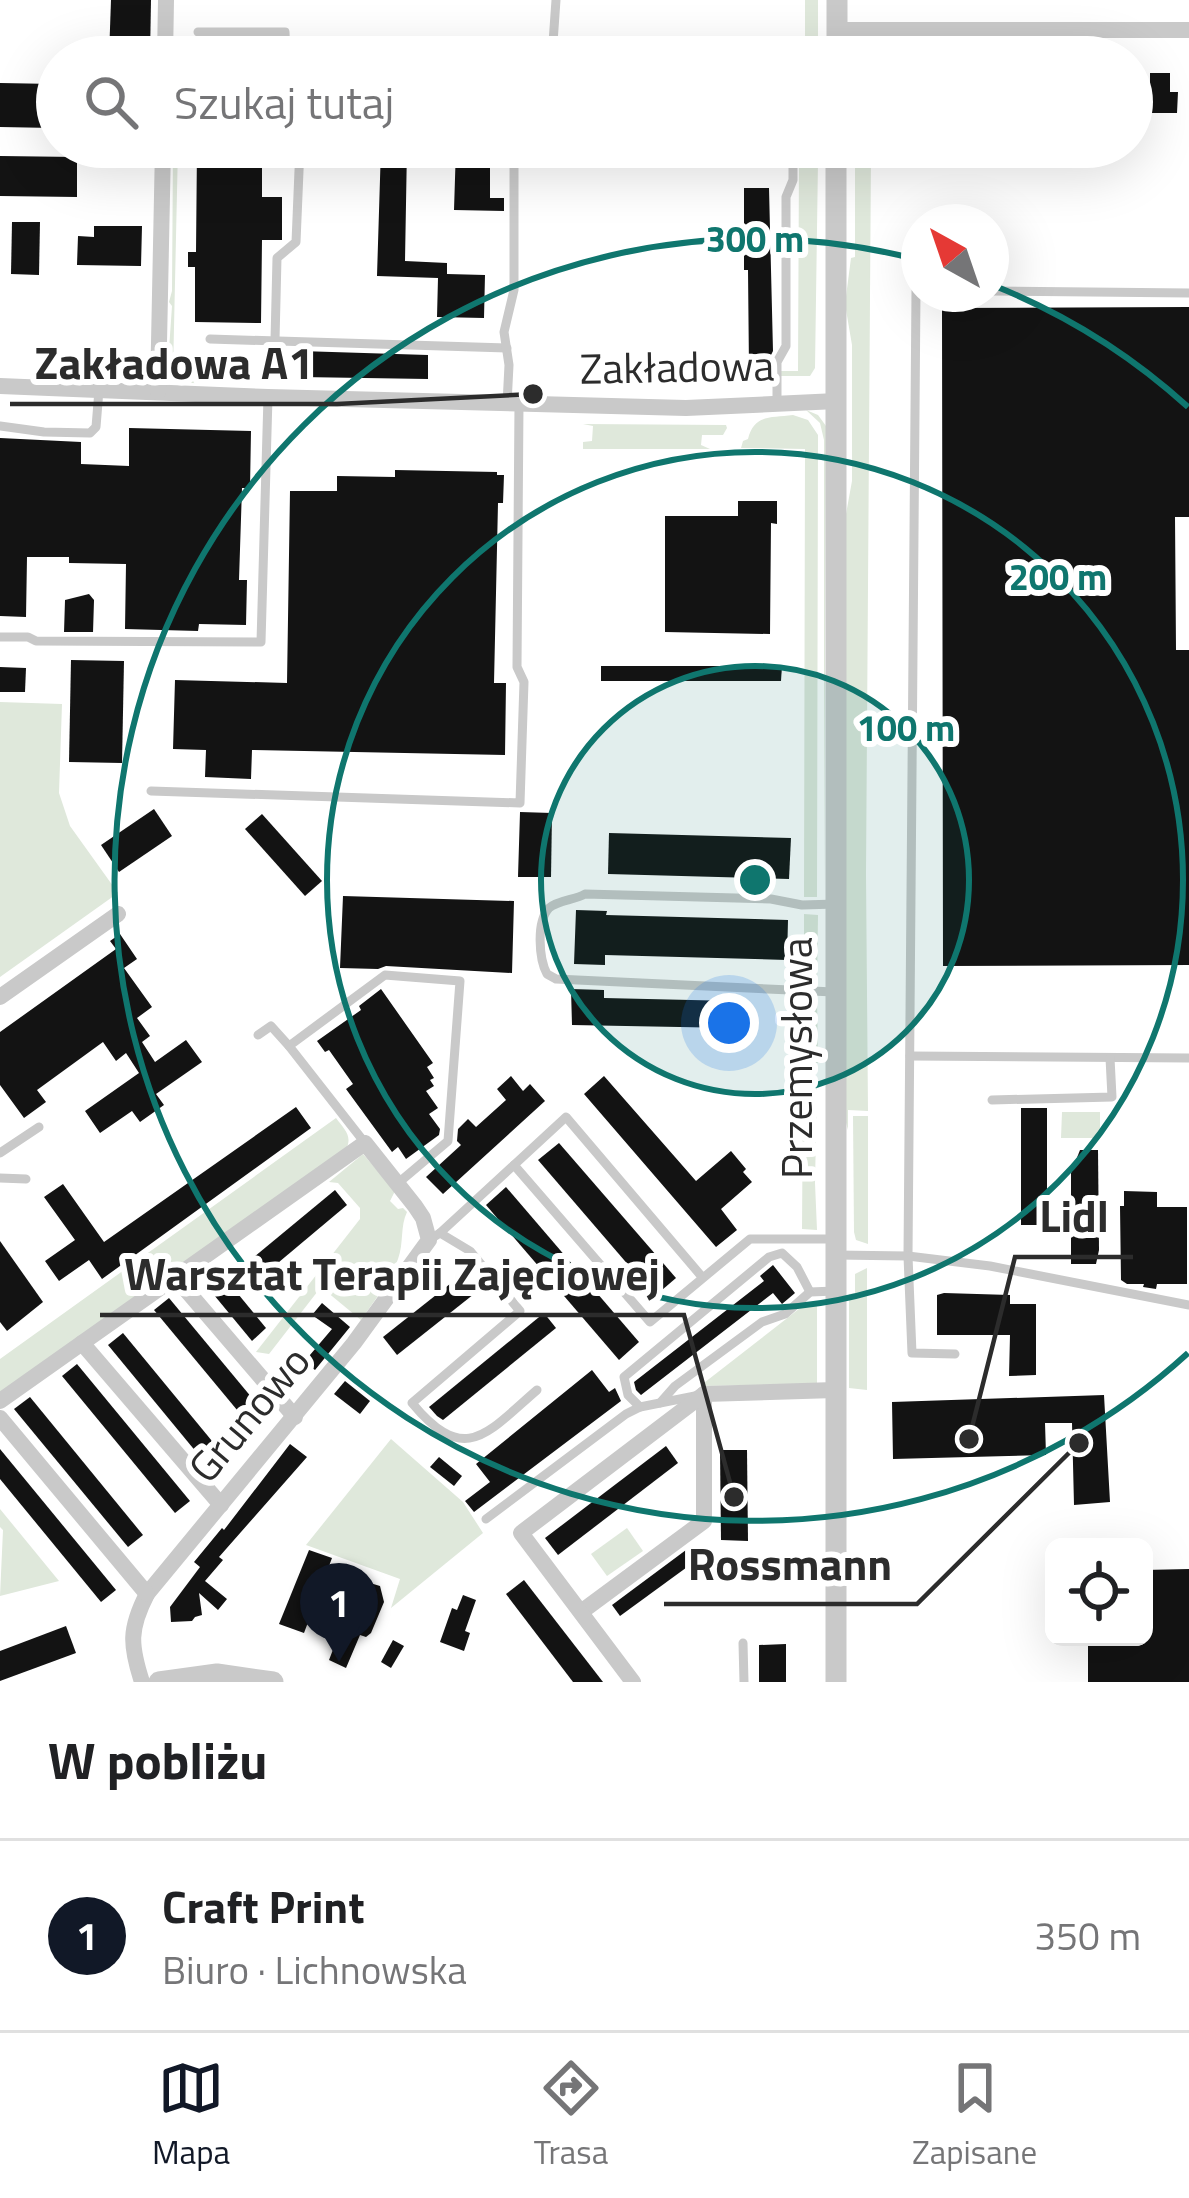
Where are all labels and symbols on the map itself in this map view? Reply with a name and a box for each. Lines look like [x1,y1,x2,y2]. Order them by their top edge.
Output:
north arrow [901,204,1009,312]
text: 300 m [706,211,804,266]
callout: Zakładowa A1 [10,323,337,404]
text: Zakładowa A1 [35,328,313,396]
street label: Zakładowa [579,332,775,400]
text: 200 m [1009,549,1107,604]
text: 100 m [857,700,955,755]
centre of rings [734,859,776,901]
street label: Przemysłowa [764,937,828,1179]
your location [699,993,759,1053]
callout: Lidl [1015,1176,1133,1257]
text: Lidl [1039,1181,1109,1249]
callout: Warsztat Terapii Zajęciowej [100,1234,684,1315]
text: Warsztat Terapii Zajęciowej [124,1239,660,1307]
street label: Grunowo [172,1331,325,1496]
callout: Rossmann [664,1523,917,1604]
text: Rossmann [688,1529,892,1597]
pin: 1 [300,1563,378,1662]

